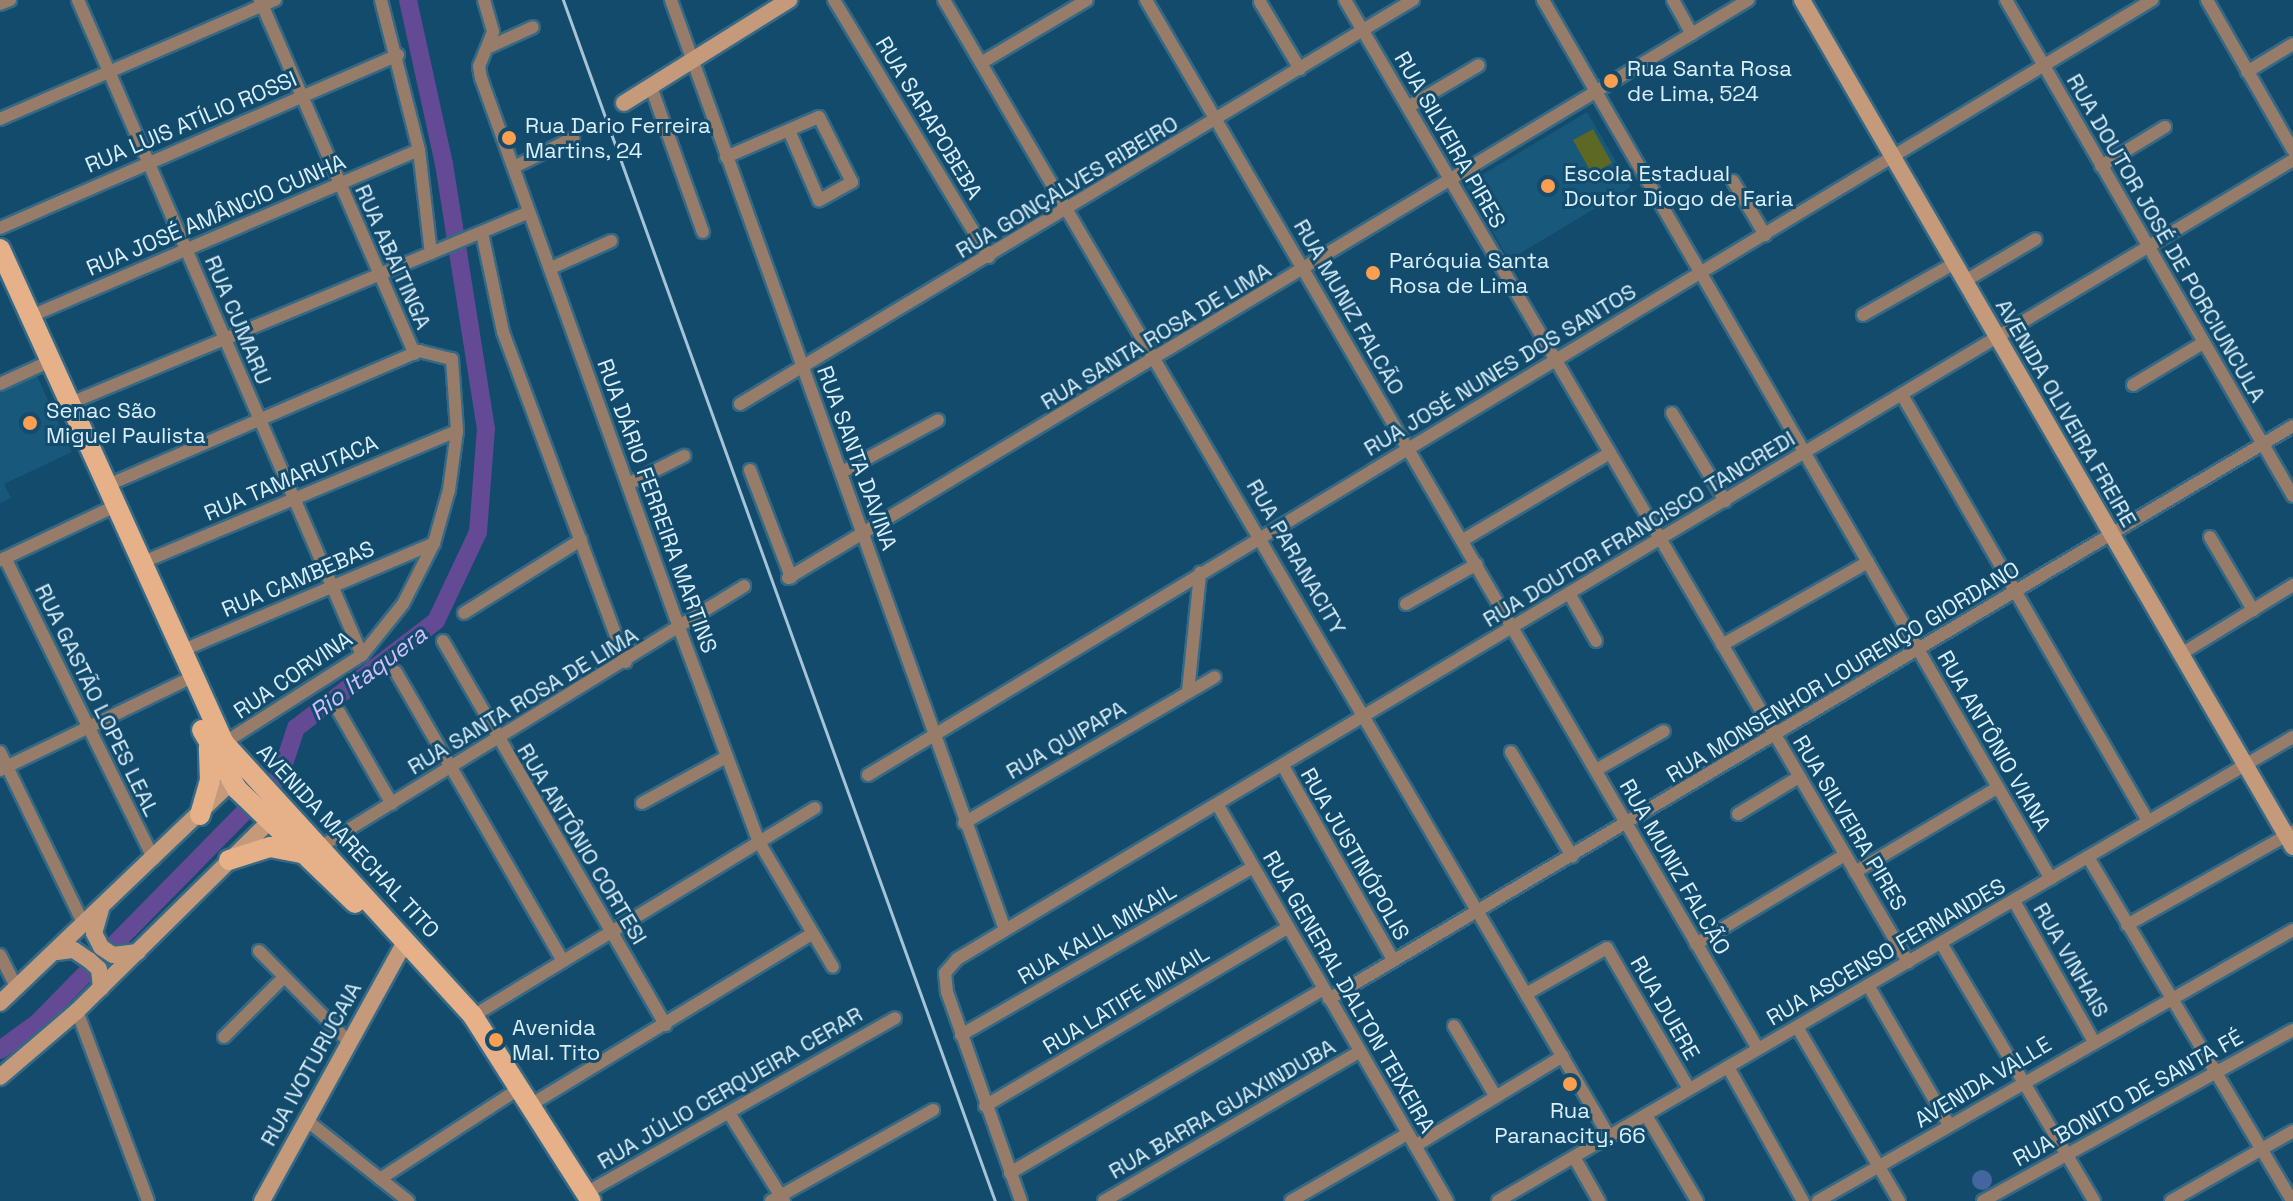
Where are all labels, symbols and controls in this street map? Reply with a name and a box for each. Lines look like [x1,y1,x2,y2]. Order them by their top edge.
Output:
street label: RUA SARAPOBEBA [870,32,988,204]
street label: RUA SILVEIRA PIRES [1389,47,1511,233]
place label: Rua Santa Rosa de Lima, 524 [1627,55,1792,106]
street label: RUA LUIS ATÍLIO ROSSI [81,65,301,179]
street label: RUA DOUTOR JOSÉ DE PORCIUNCULA [2061,69,2271,407]
marker: Rua Santa Rosa de Lima, 524 [1602,72,1620,90]
street label: RUA GONÇALVES RIBEIRO [951,110,1183,264]
place label: Rua Dario Ferreira Martins, 24 [525,112,711,164]
marker: Rua Dario Ferreira Martins, 24 [500,129,518,147]
street label: RUA JOSÉ AMÂNCIO CUNHA [82,148,350,282]
place label: Escola Estadual Doutor Diogo de Faria [1564,160,1793,212]
marker: Escola Estadual Doutor Diogo de Faria [1539,177,1557,195]
street label: RUA ABAITINGA [349,180,437,334]
street label: RUA MUNIZ FALCÃO [1288,214,1410,400]
place label: Paróquia Santa Rosa de Lima [1389,247,1549,298]
street label: RUA CUMARU [199,251,277,389]
street label: RUA SANTA ROSA DE LIMA [1036,256,1276,416]
marker: Paróquia Santa Rosa de Lima [1364,264,1382,282]
street label: RUA JOSÉ NUNES DOS SANTOS [1359,278,1641,462]
street label: AVENIDA OLIVEIRA FREIRE [1990,294,2142,532]
street label: RUA DÁRIO FERREIRA MARTINS [591,355,723,657]
street label: RUA SANTA DAVINA [811,362,903,554]
place label: Senac São Miguel Paulista [46,397,206,448]
marker: Senac São Miguel Paulista [21,414,39,432]
street label: RUA DOUTOR FRANCISCO TANCREDI [1478,425,1800,633]
street label: RUA TAMARUTACA [200,429,382,527]
street label: RUA PARANACITY [1241,474,1351,640]
street label: RUA CAMBEBAS [218,535,378,623]
street label: RUA MONSENHOR LOURENÇO GIORDANO [1661,556,2025,788]
street label: RUA GASTÃO LOPES LEAL [29,579,165,821]
water label: Rio Itaquera [304,620,432,726]
street label: RUA SANTA ROSA DE LIMA [403,621,643,781]
street label: RUA CORVINA [229,626,357,724]
street label: RUA ANTÔNIO VIANA [1931,646,2057,836]
street label: RUA QUIPAPA [1001,695,1131,785]
street label: RUA SILVEIRA PIRES [1787,730,1913,916]
street label: AVENIDA MARECHAL TITO [251,738,445,944]
street label: RUA ANTÔNIO CORTESI [511,739,653,949]
street label: RUA JUSTINÓPOLIS [1295,763,1415,945]
street label: RUA MUNIZ FALCÃO [1614,774,1736,960]
street label: RUA GENERAL DALTON TEIXEIRA [1257,846,1441,1138]
street label: RUA ASCENSO FERNANDES [1762,873,2010,1031]
street label: RUA KALIL MIKAIL [1013,878,1181,990]
street label: RUA VINHAIS [2027,898,2115,1022]
street label: RUA LATIFE MIKAIL [1038,940,1214,1060]
street label: RUA DUERE [1625,951,1705,1065]
street label: RUA IVOTURUCAIA [255,977,367,1151]
street label: RUA JÚLIO CERQUEIRA CERAR [593,1001,867,1175]
place label: Avenida Mal. Tito [512,1014,602,1066]
street label: RUA BONITO DE SANTA FÉ [2008,1024,2248,1172]
marker: Avenida Mal. Tito [487,1031,505,1049]
street label: AVENIDA VALLE [1910,1031,2056,1133]
street label: RUA BARRA GUAXINDUBA [1104,1033,1340,1185]
marker: Rua Paranacity, 66 [1561,1075,1579,1093]
place label: Rua Paranacity, 66 [1494,1097,1646,1148]

